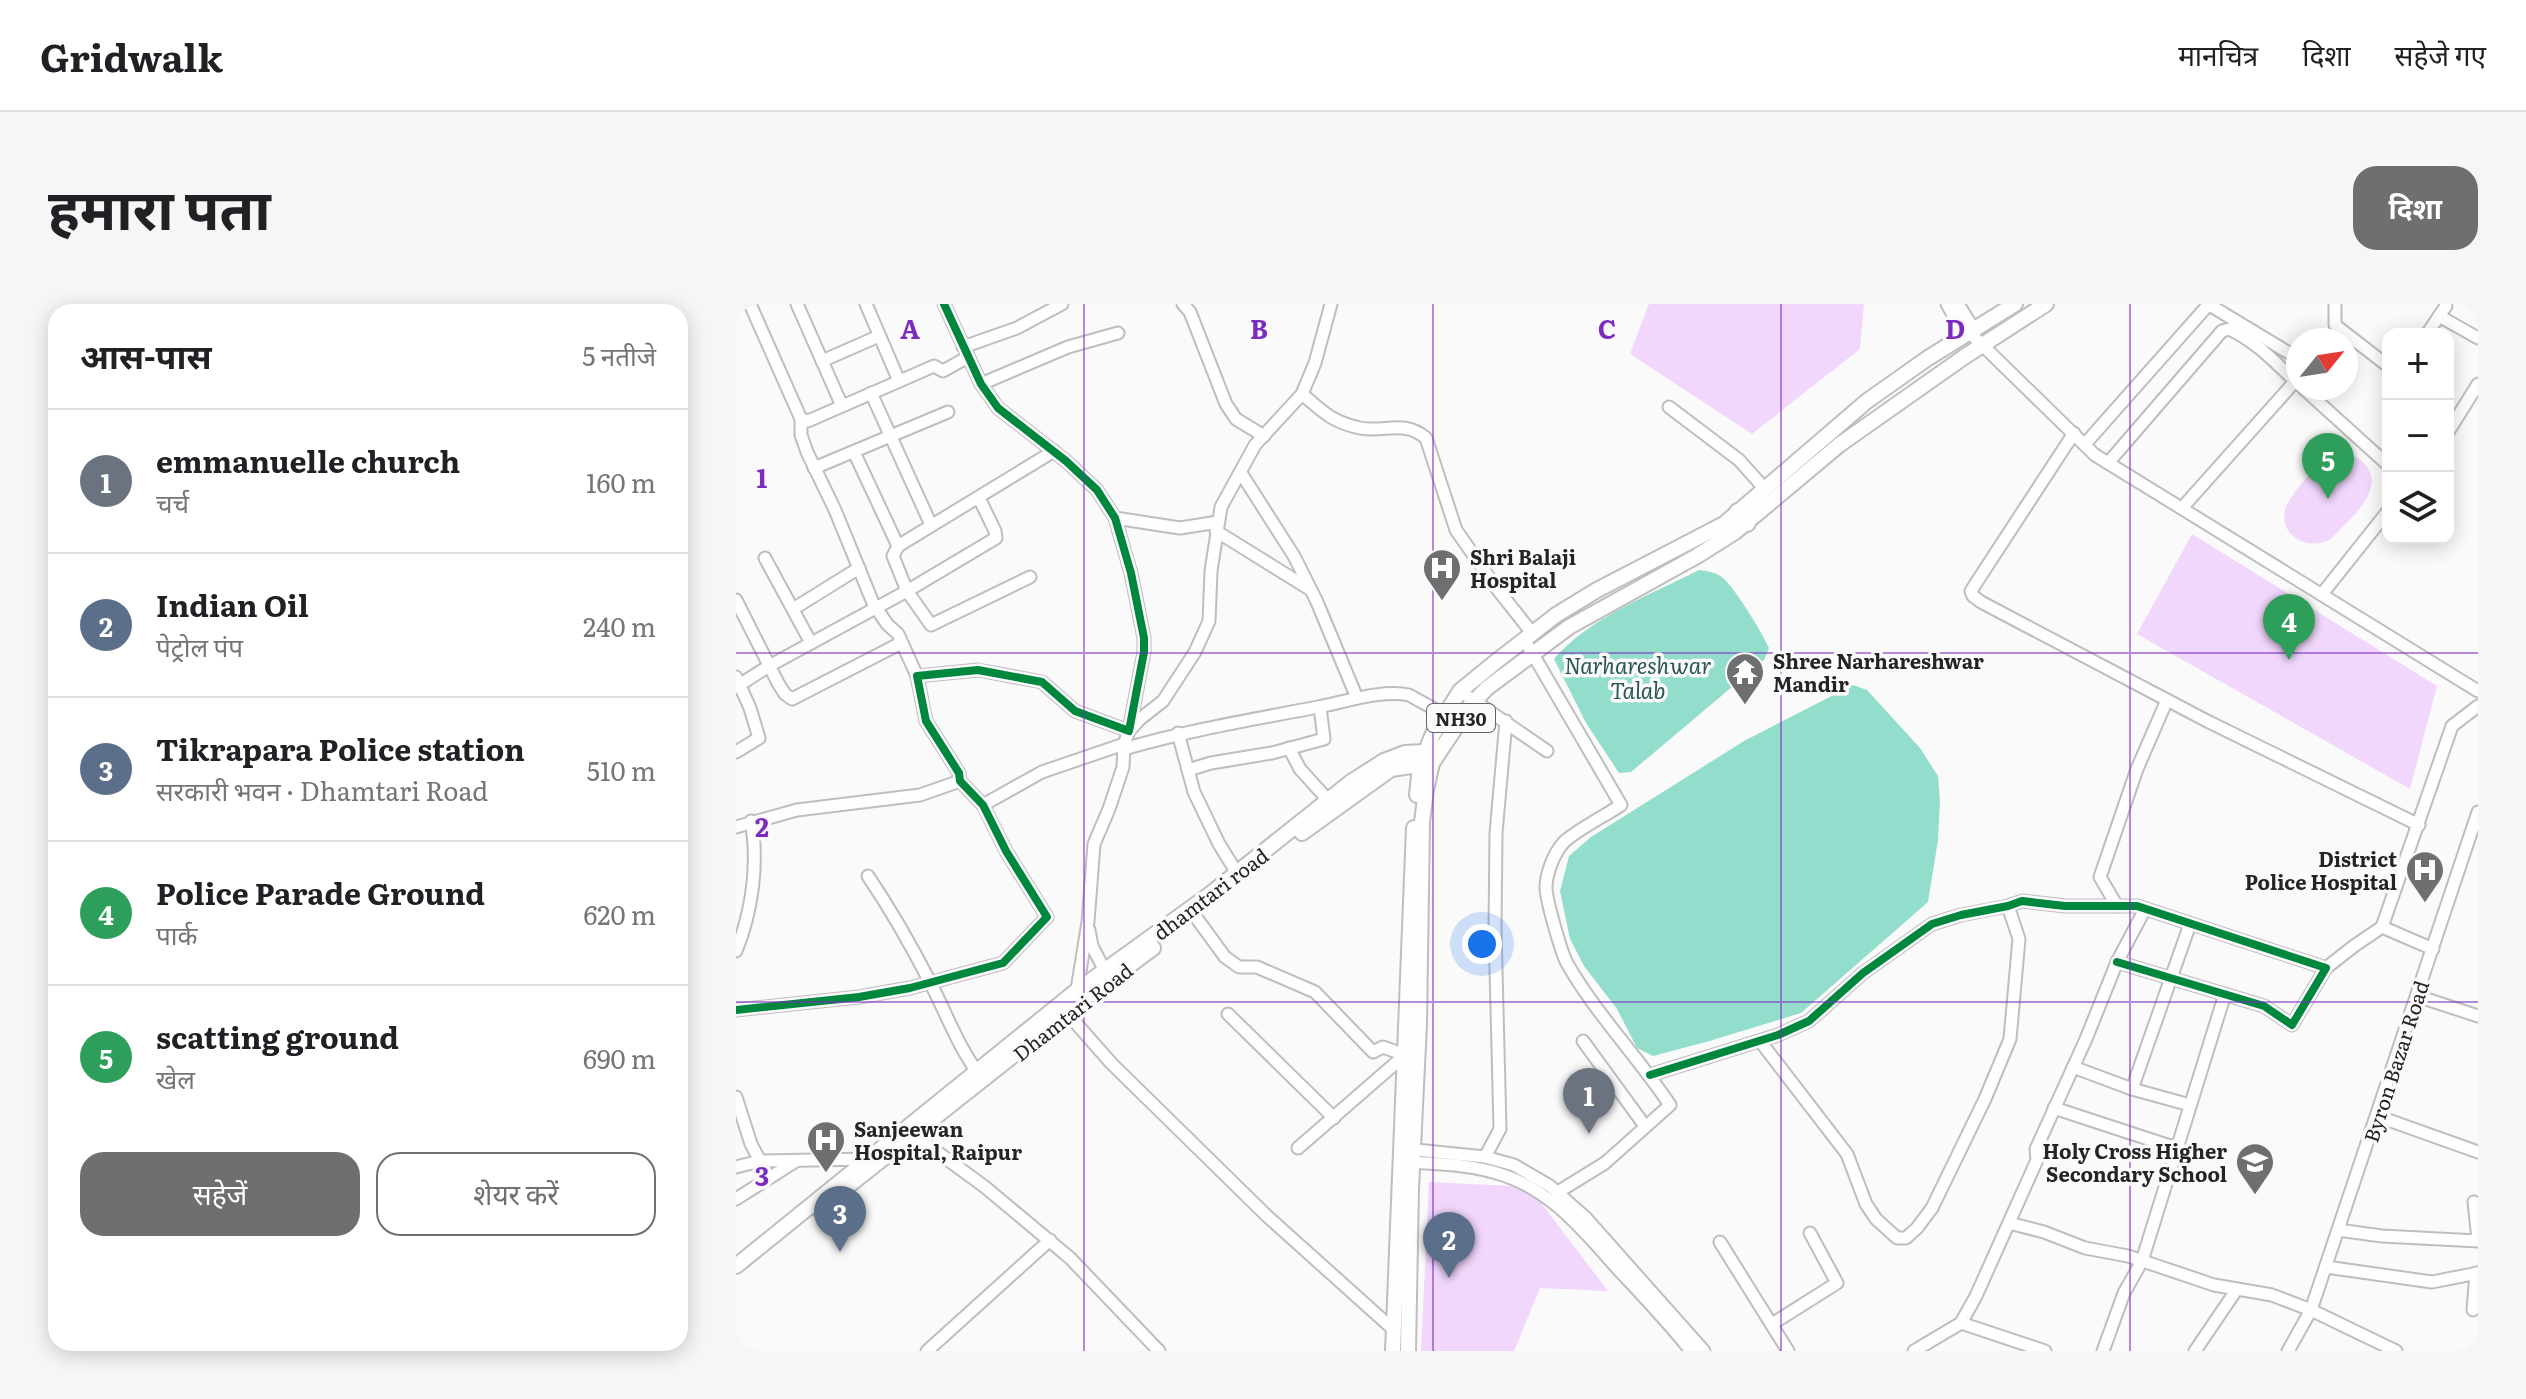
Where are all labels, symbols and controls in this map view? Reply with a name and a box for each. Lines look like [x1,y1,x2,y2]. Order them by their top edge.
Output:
text: Gridwalk [40,27,223,84]
text: मानचित्र [2178,33,2258,75]
text: दिशा [2302,33,2351,75]
text: सहेजे गए [2395,33,2486,75]
text: हमारा पता [48,164,271,247]
button: दिशा [2353,166,2478,250]
text: A [900,308,920,347]
text: B [1250,308,1268,347]
text: C [1598,308,1616,347]
text: D [1945,308,1965,347]
north arrow [2286,328,2358,400]
map controls [2382,328,2454,544]
button: + [2382,328,2454,400]
text: आस-पास [80,329,212,379]
text: 5 नतीजे [582,335,656,374]
button: − [2382,400,2454,472]
pin: 5 [2302,433,2354,499]
text: emmanuelle church [156,438,460,482]
text: 1 [757,457,768,496]
text: 1 [101,462,111,501]
text: 160 m [586,462,656,501]
button: layers [2382,472,2454,544]
text: चर्च [156,482,189,521]
place label: Shri Balaji Hospital [1470,541,1576,594]
hospital icon: Shri Balaji Hospital [1421,547,1463,602]
text: Indian Oil [156,582,309,626]
pin: 4 [2263,594,2315,660]
text: 2 [99,606,113,645]
text: 240 m [583,606,656,645]
text: पेट्रोल पंप [156,626,243,665]
place label: Shree Narhareshwar Mandir [1773,645,1984,698]
water label: Narhareshwar Talab [1564,648,1712,706]
temple icon: Shree Narhareshwar Mandir [1724,651,1766,706]
road number: NH30 [1427,704,1495,732]
text: Tikrapara Police station [156,726,525,770]
text: 3 [99,750,113,789]
text: 510 m [587,750,656,789]
text: सरकारी भवन · Dhamtari Road [156,770,488,809]
text: 2 [755,806,769,845]
street label: dhamtari road [1146,840,1274,946]
place label: District Police Hospital [2245,843,2397,896]
hospital icon: District Police Hospital [2404,849,2446,904]
text: Police Parade Ground [156,870,485,914]
text: 4 [98,894,114,933]
text: 620 m [583,894,656,933]
text: पार्क [156,914,197,953]
your location [1462,924,1502,964]
street label: Dhamtari Road [1006,955,1138,1067]
street label: Byron Bazar Road [2355,976,2435,1146]
text: scatting ground [156,1014,399,1058]
text: 5 [99,1038,113,1077]
text: 690 m [583,1038,656,1077]
text: खेल [156,1058,195,1097]
pin: 1 [1563,1068,1615,1134]
place label: Sanjeewan Hospital, Raipur [854,1113,1022,1166]
hospital icon: Sanjeewan Hospital, Raipur [805,1119,847,1174]
place label: Holy Cross Higher Secondary School [2042,1135,2227,1188]
school or university icon: Holy Cross Higher Secondary School [2234,1141,2276,1196]
button: सहेजें [80,1152,360,1236]
button: शेयर करें [376,1152,656,1236]
text: 3 [755,1155,769,1194]
pin: 3 [814,1186,866,1252]
pin: 2 [1423,1212,1475,1278]

